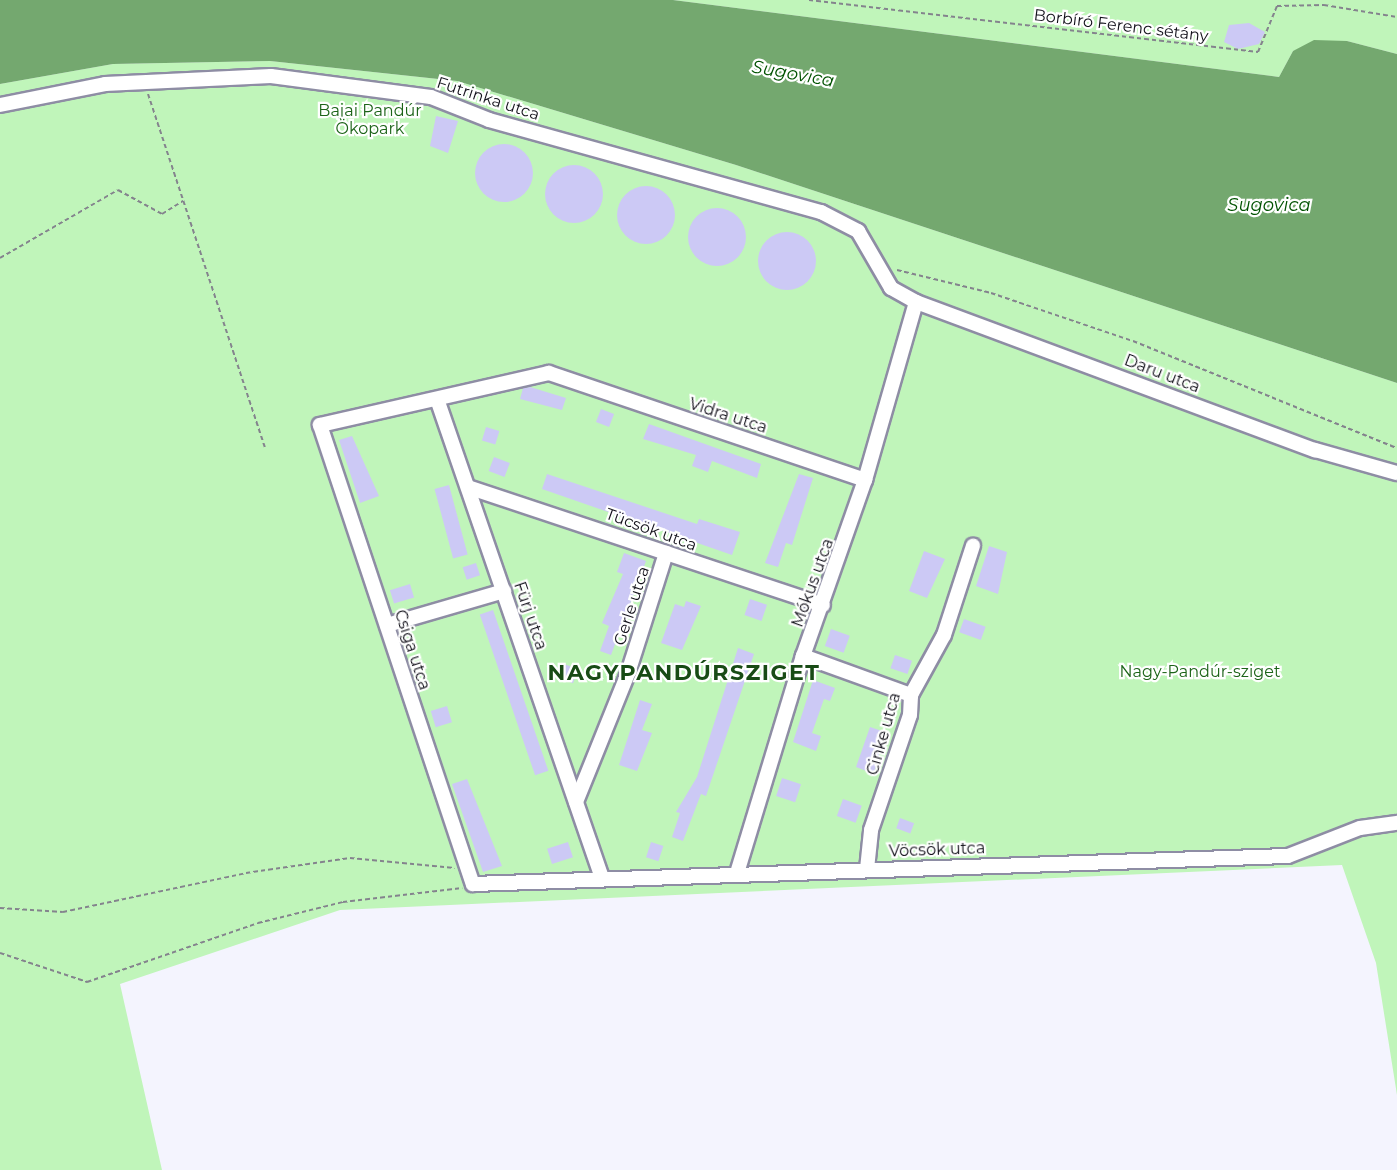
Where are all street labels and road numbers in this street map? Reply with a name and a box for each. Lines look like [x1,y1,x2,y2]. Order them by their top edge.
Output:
street label: Borbíró Ferenc sétány [1033,6,1209,46]
street label: Futrinka utca [434,73,542,125]
street label: Daru utca [1121,351,1203,397]
street label: Vidra utca [687,394,769,438]
street label: Tücsök utca [603,505,699,555]
street label: Mókus utca [788,536,838,630]
street label: Gerle utca [610,564,654,648]
street label: Fürj utca [509,579,551,653]
street label: Csiga utca [390,608,434,692]
street label: Cinke utca [863,691,905,777]
street label: Vöcsök utca [889,839,985,861]

